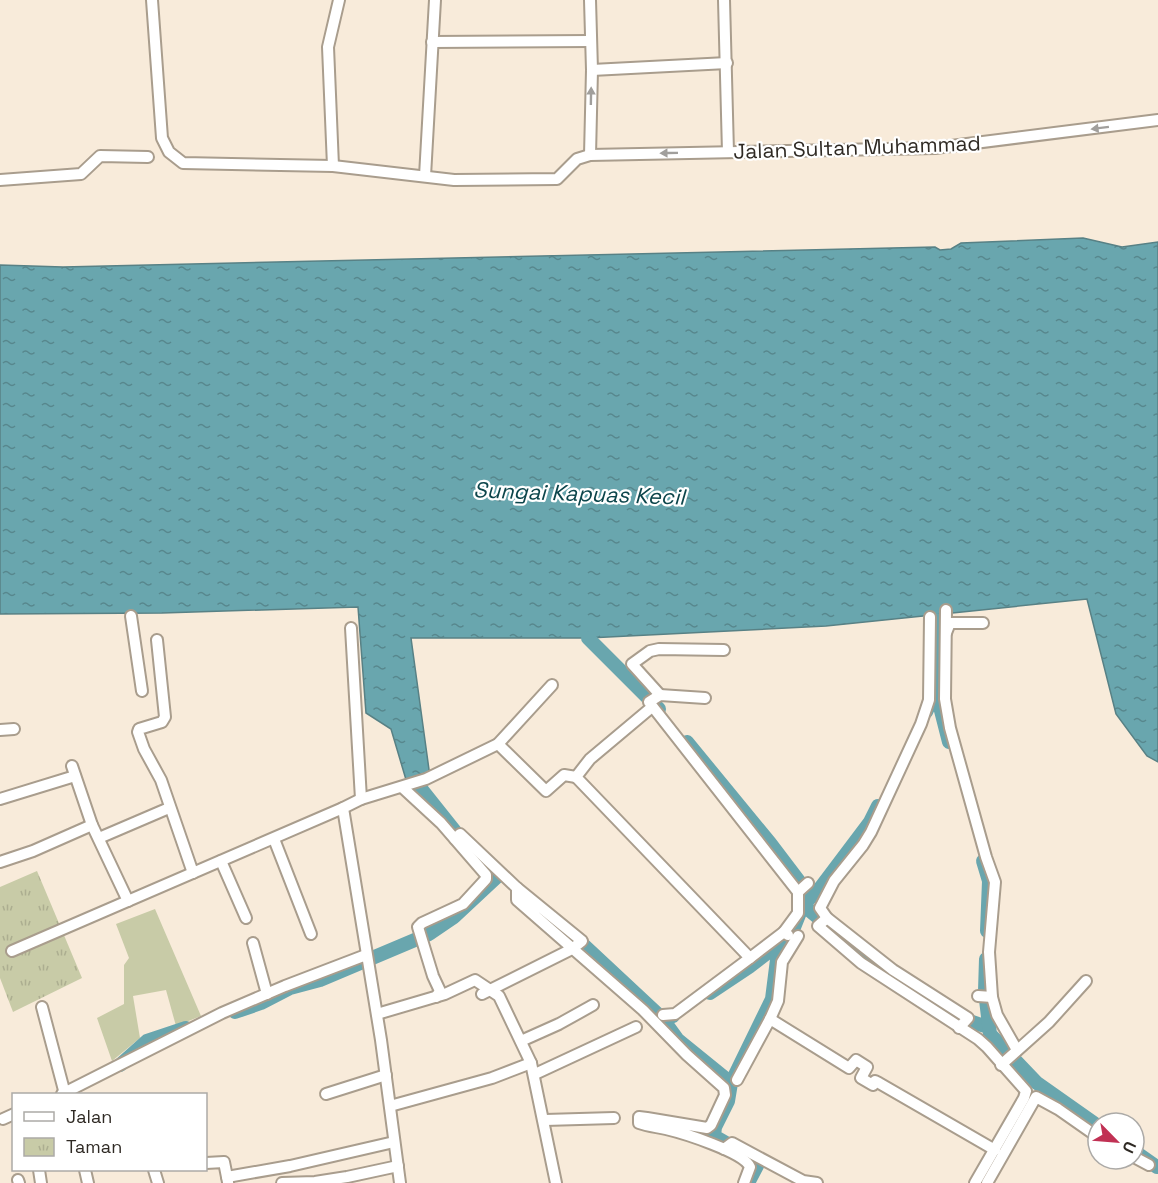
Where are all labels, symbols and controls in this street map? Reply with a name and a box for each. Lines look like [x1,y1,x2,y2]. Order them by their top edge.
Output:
one-way arrow [587,87,596,106]
one-way arrow [1090,123,1109,132]
street label: Jalan Sultan Muhammad [733,129,981,165]
one-way arrow [660,148,679,158]
water label: Sungai Kapuas Kecil [473,475,688,511]
legend [12,1093,207,1171]
text: Jalan [66,1105,112,1128]
north arrow [1086,1111,1146,1171]
text: Taman [66,1135,122,1158]
text: U [1117,1138,1141,1156]

